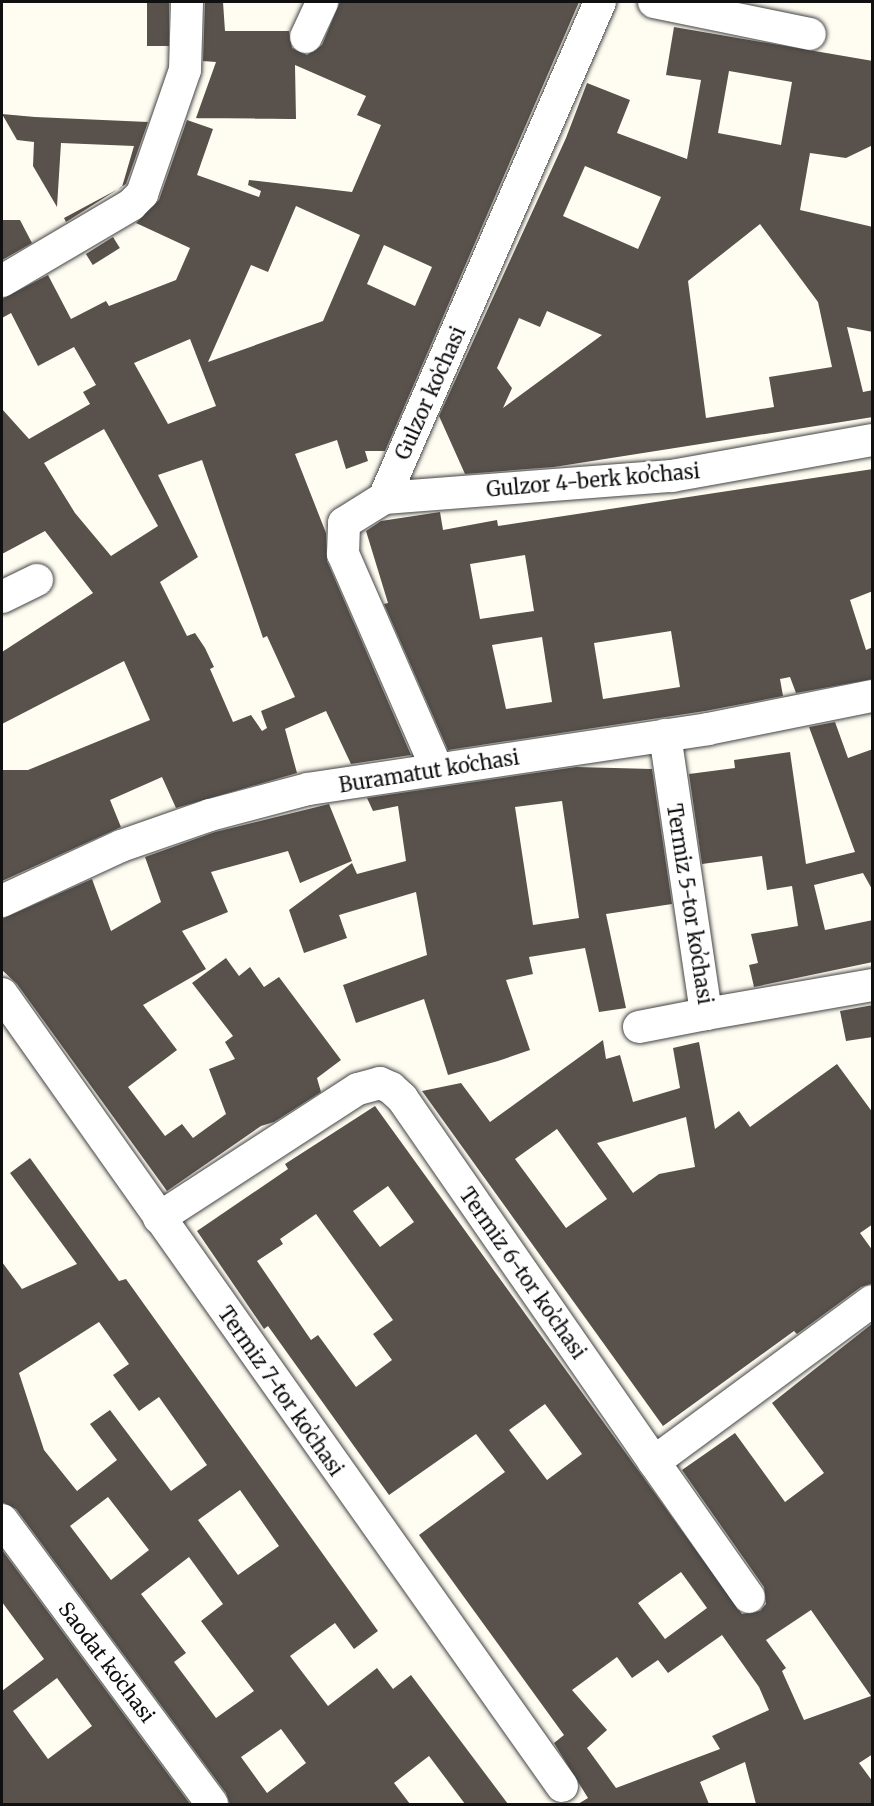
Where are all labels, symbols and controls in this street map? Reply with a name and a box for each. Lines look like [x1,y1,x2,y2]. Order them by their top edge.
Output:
street label: Gulzor koʻchasi [390,323,470,463]
street label: Gulzor 4-berk koʼchasi [485,459,701,501]
street label: Buramatut koʻchasi [337,745,521,797]
street label: Termiz 5-tor koʼchasi [662,802,718,1006]
street label: Termiz 6-tor koʼchasi [455,1183,591,1363]
street label: Termiz 7-tor koʼchasi [213,1302,349,1480]
street label: Saodat koʻchasi [54,1597,160,1727]

